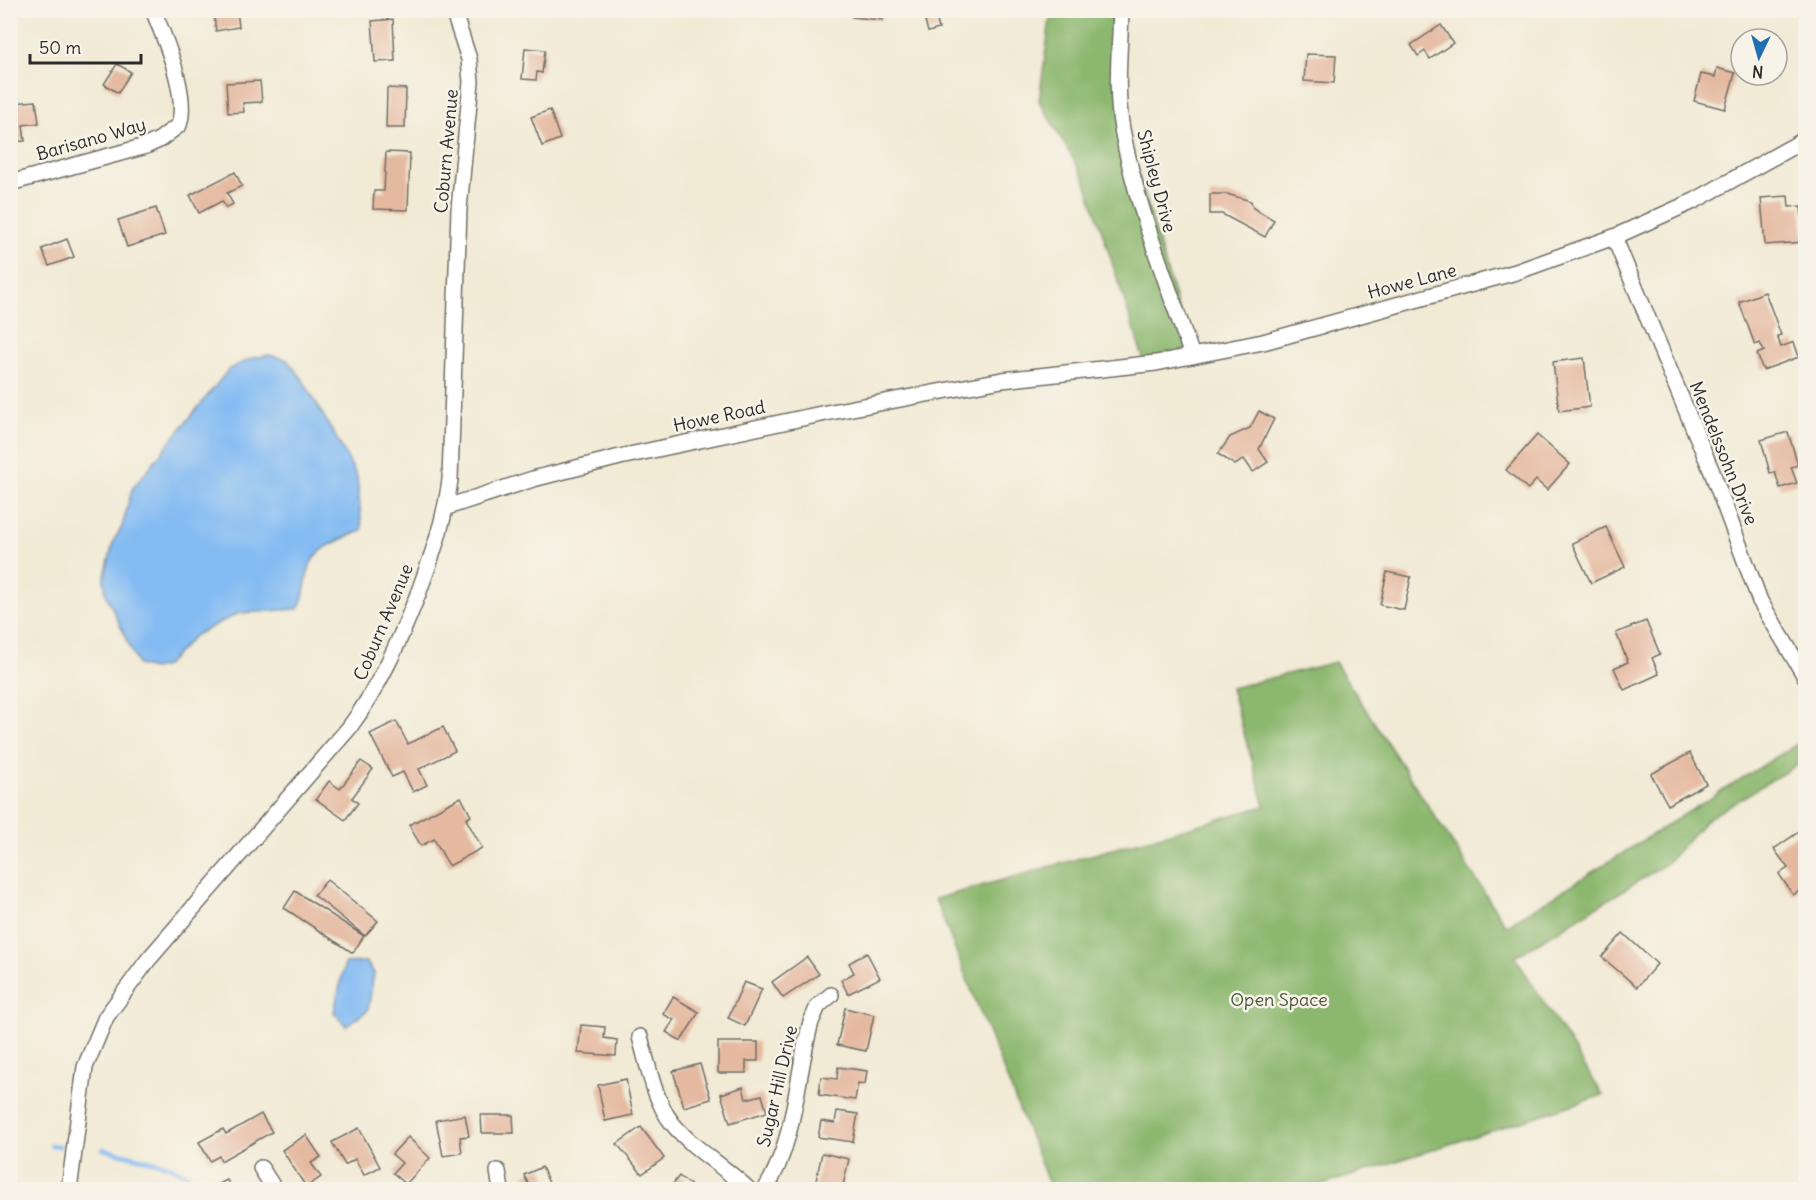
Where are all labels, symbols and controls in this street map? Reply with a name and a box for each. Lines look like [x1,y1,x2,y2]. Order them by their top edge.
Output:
scale bar [30,27,141,65]
north arrow [1729,27,1789,87]
text: 50 m [39,36,81,59]
text: N [1751,61,1764,82]
street label: Coburn Avenue [429,88,463,214]
street label: Barisano Way [34,112,148,166]
street label: Shipley Drive [1132,127,1182,235]
street label: Howe Lane [1365,258,1459,304]
street label: Mendelssohn Drive [1685,378,1763,528]
street label: Howe Road [671,395,767,437]
street label: Coburn Avenue [348,560,418,684]
park label: Open Space [1230,988,1328,1011]
street label: Sugar Hill Drive [752,1023,802,1149]

